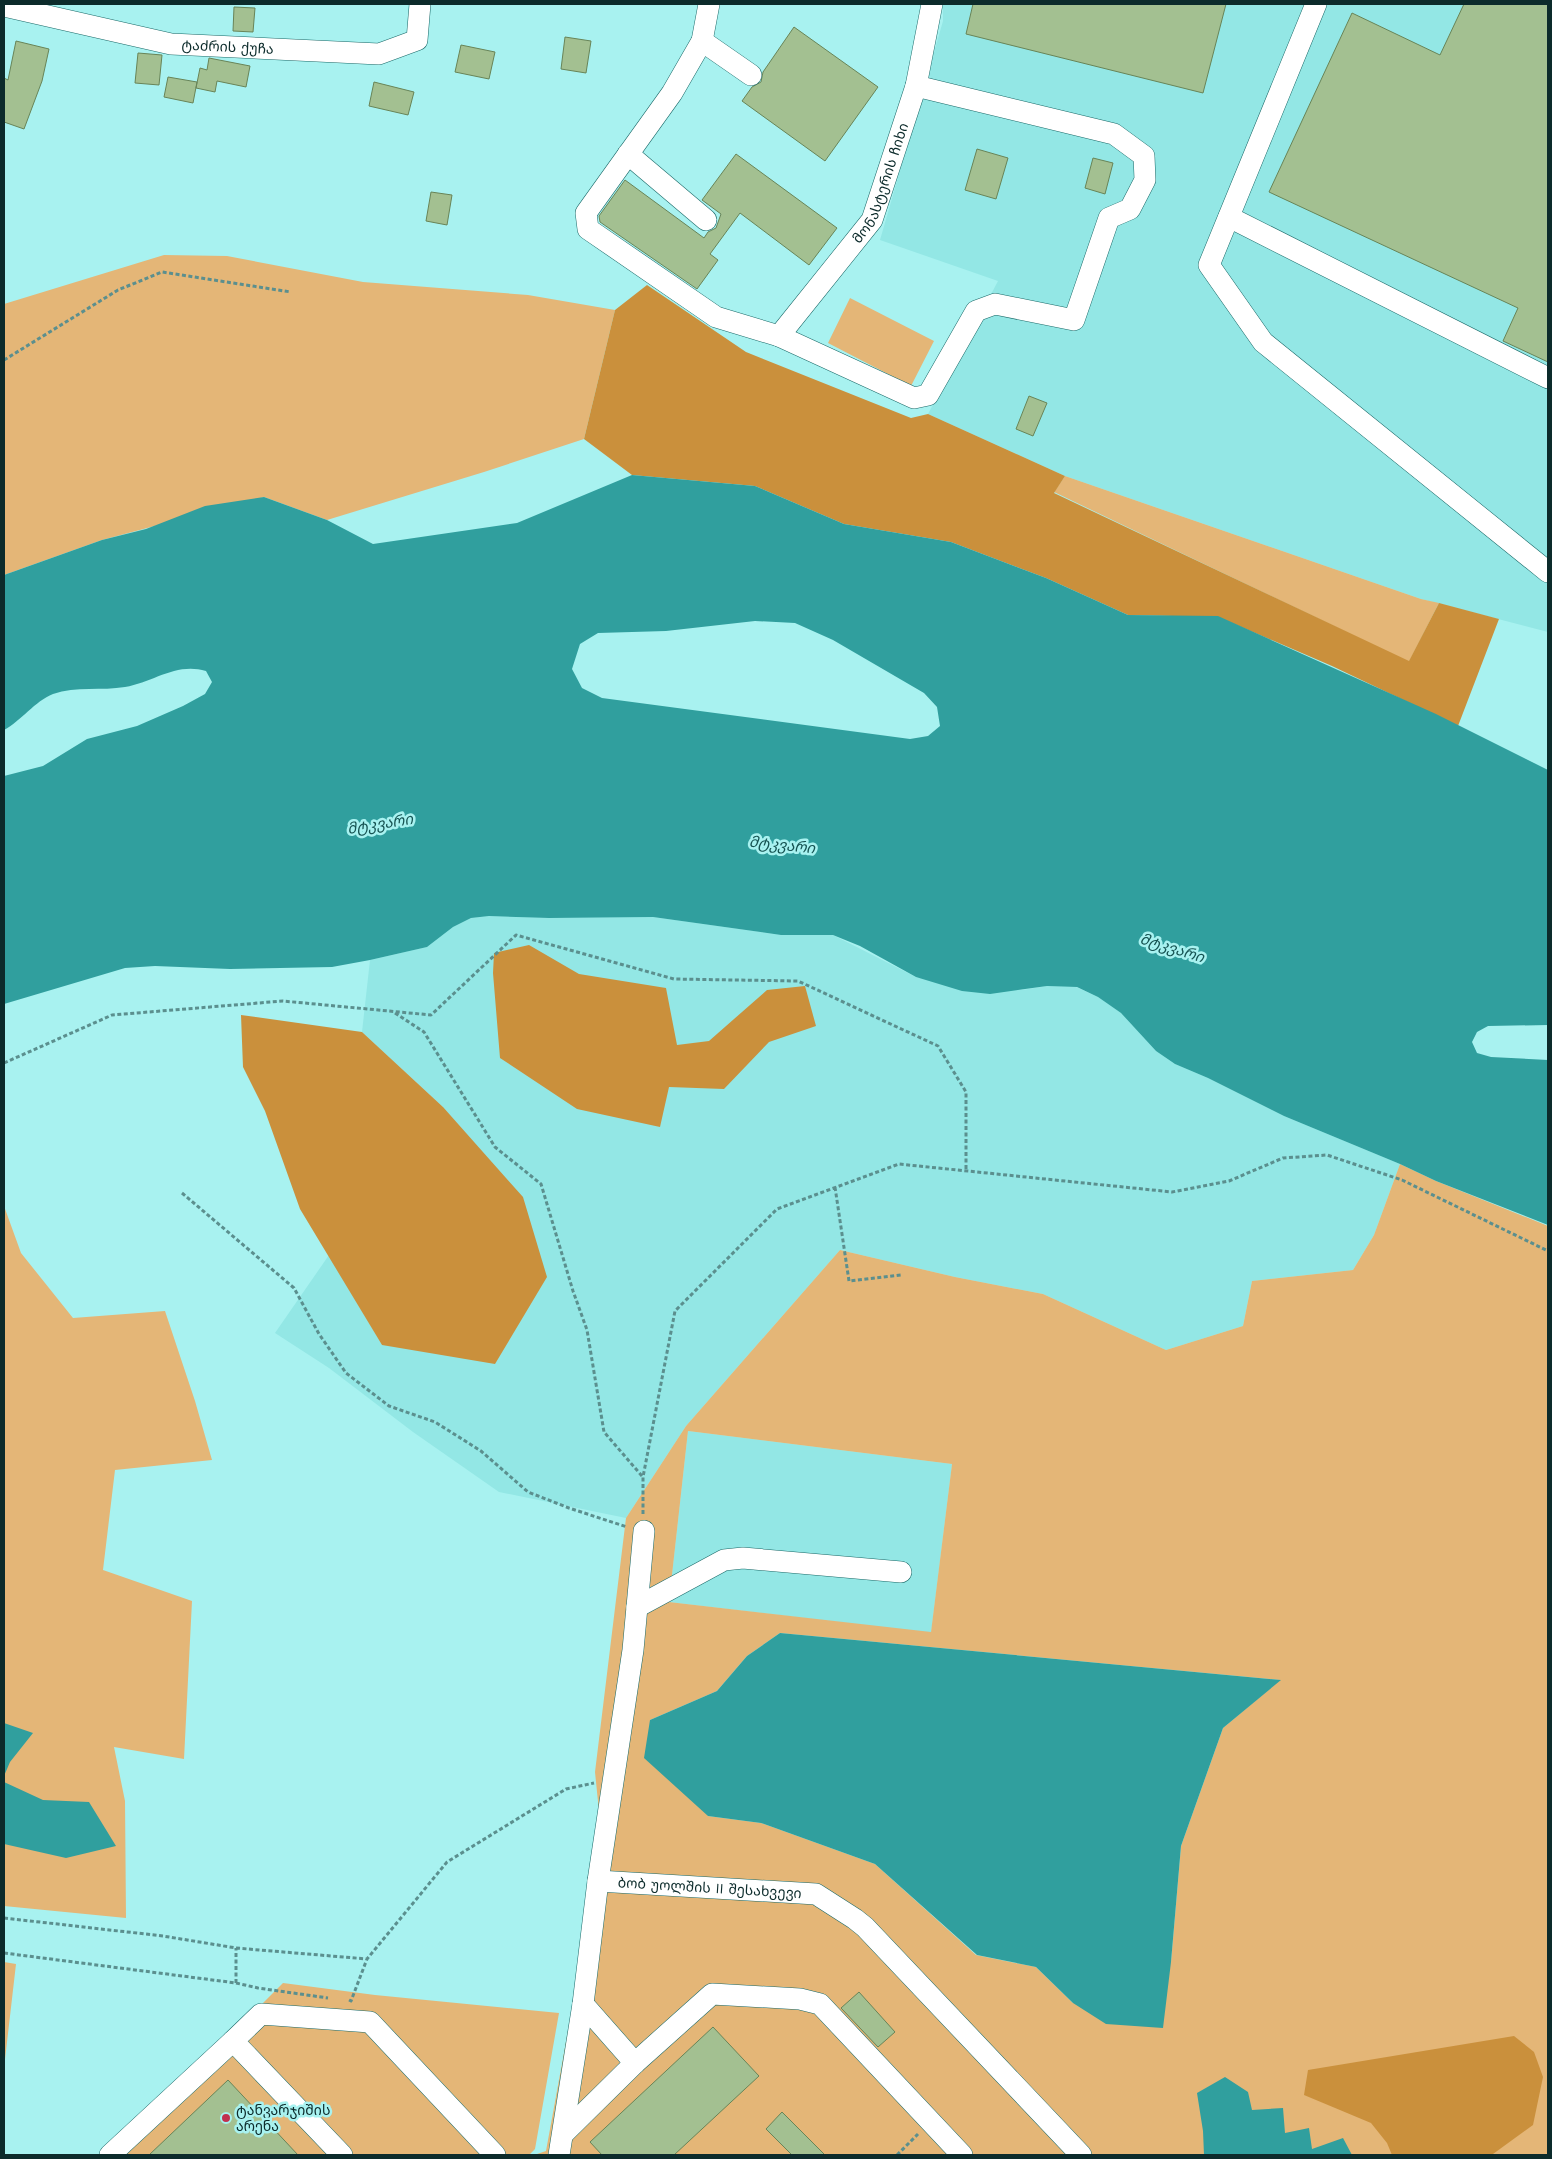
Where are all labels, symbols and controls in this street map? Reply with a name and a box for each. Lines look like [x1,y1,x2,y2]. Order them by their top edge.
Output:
street label: ტაძრის ქუჩა [181,37,274,57]
street label: მონასტერის ჩიხი [849,121,911,246]
water label: მტკვარი [346,810,415,838]
water label: მტკვარი [748,833,817,858]
water label: მტკვარი [1138,930,1208,967]
street label: ბობ უოლშის II შესახვევი [617,1874,802,1902]
place label: ტანვარჯიშის არენა [236,2102,330,2135]
marker: ტანვარჯიშის არენა [220,2112,232,2124]

